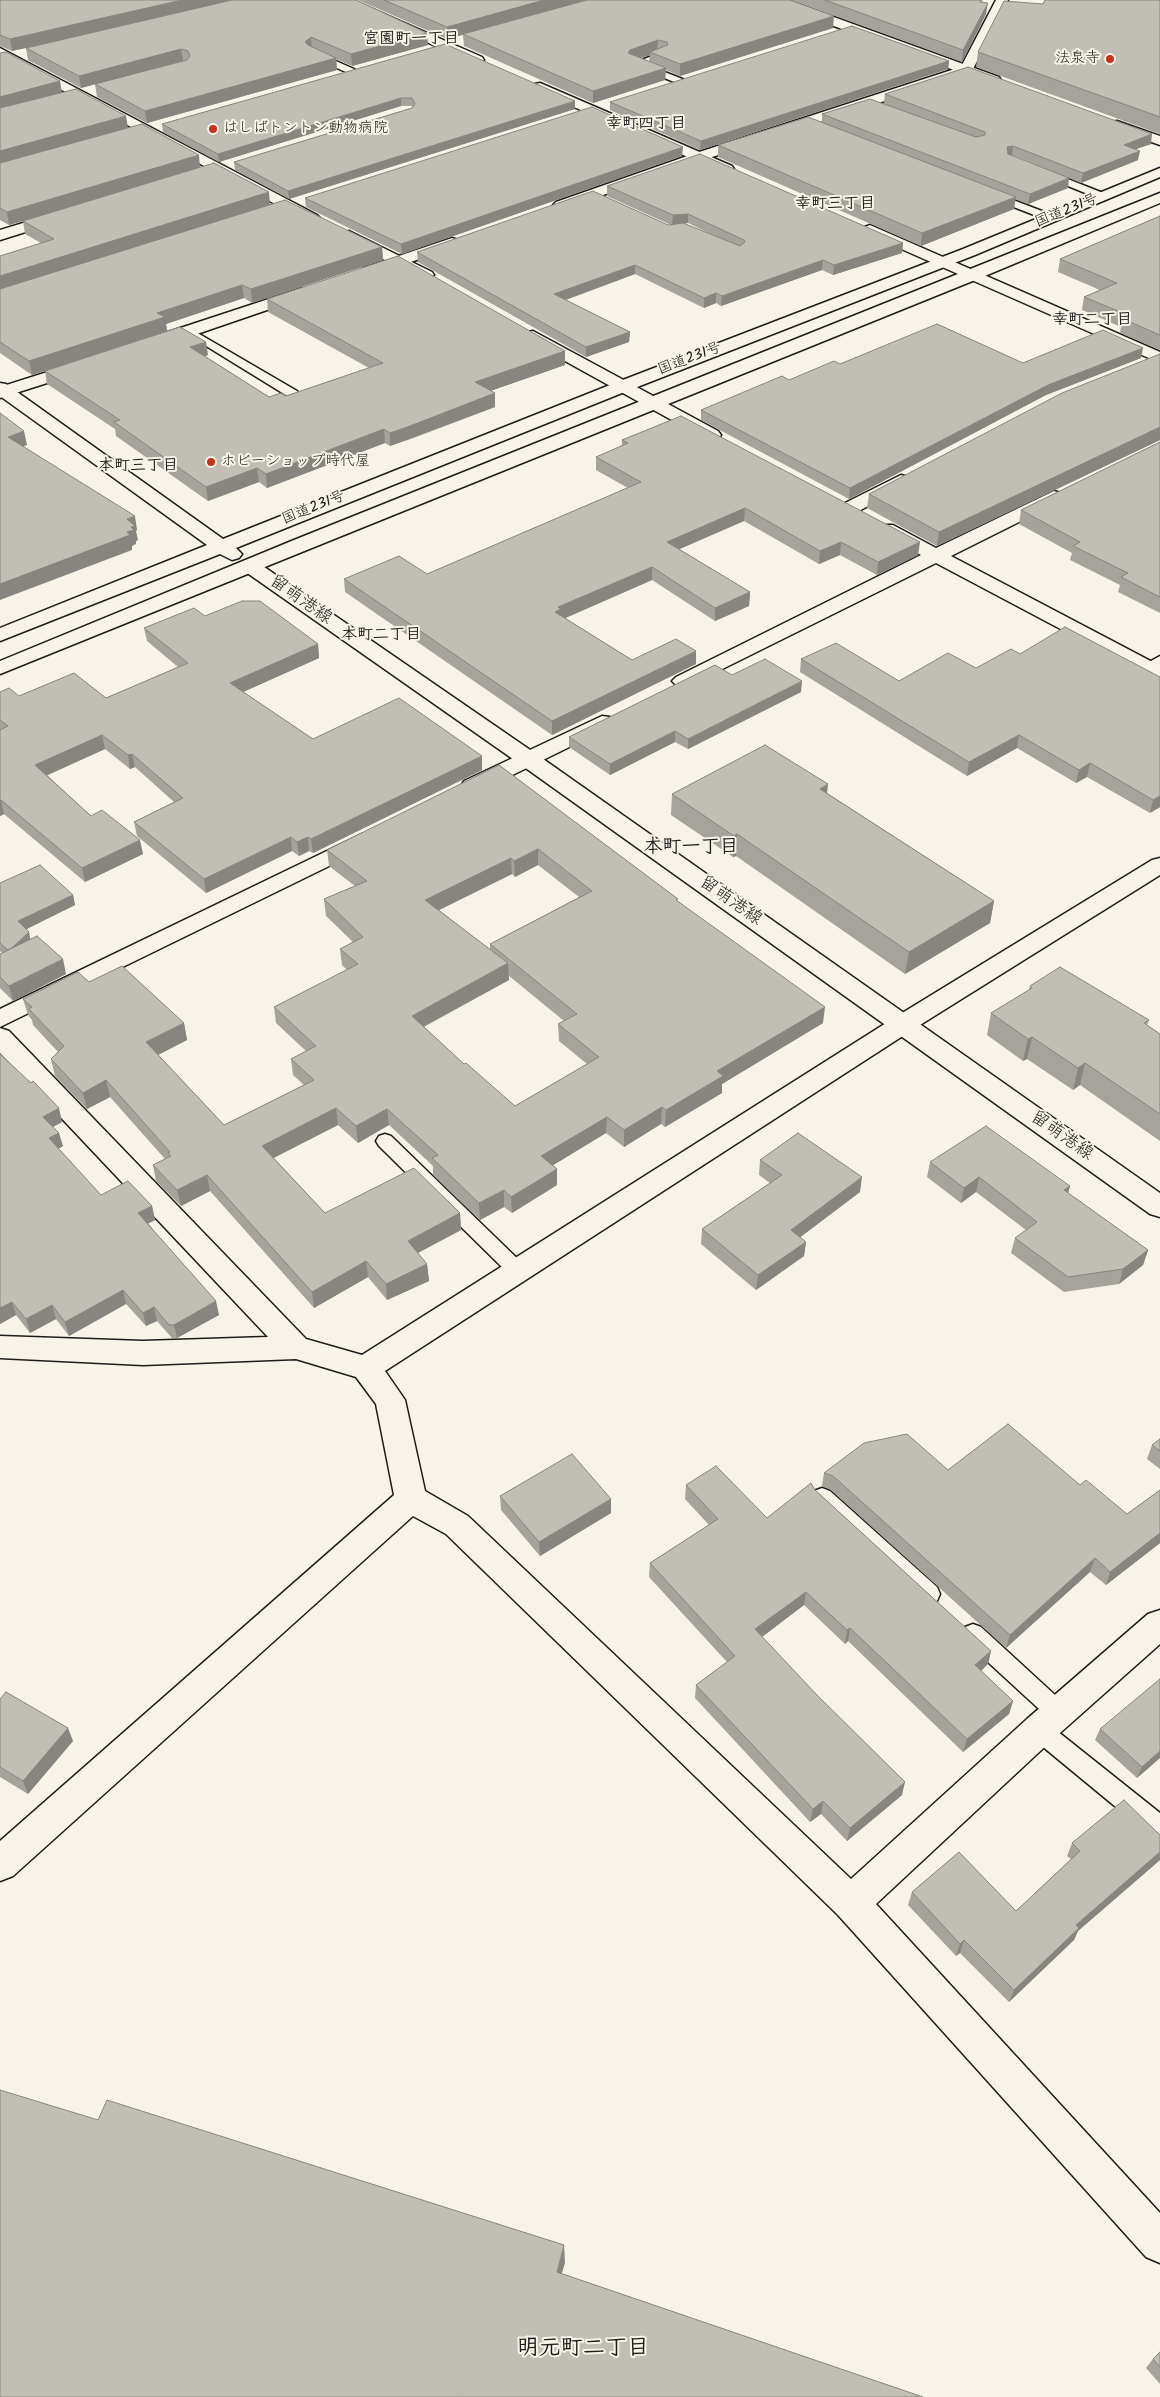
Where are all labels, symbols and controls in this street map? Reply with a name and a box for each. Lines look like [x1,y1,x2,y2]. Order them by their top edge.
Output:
district label: 宮園町一丁目 [363,30,459,50]
place label: 法泉寺 [1055,50,1100,68]
marker: 法泉寺 [1104,53,1116,65]
district label: 幸町四丁目 [606,115,686,135]
place label: はしばトントン動物病院 [223,120,388,138]
marker: はしばトントン動物病院 [207,123,219,135]
street label: 国道231号 [1033,191,1101,233]
district label: 幸町三丁目 [795,195,875,215]
district label: 幸町二丁目 [1052,311,1132,331]
street label: 国道231号 [656,340,724,380]
place label: ホビーショップ時代屋 [221,453,370,471]
marker: ホビーショップ時代屋 [205,456,217,468]
district label: 本町三丁目 [98,457,178,477]
street label: 国道231号 [280,488,348,530]
street label: 留萌港線 [264,572,336,630]
district label: 本町二丁目 [341,626,421,646]
district label: 本町一丁目 [644,838,738,860]
street label: 留萌港線 [694,873,766,931]
street label: 留萌港線 [1025,1108,1097,1166]
district label: 明元町二丁目 [517,2337,649,2363]

